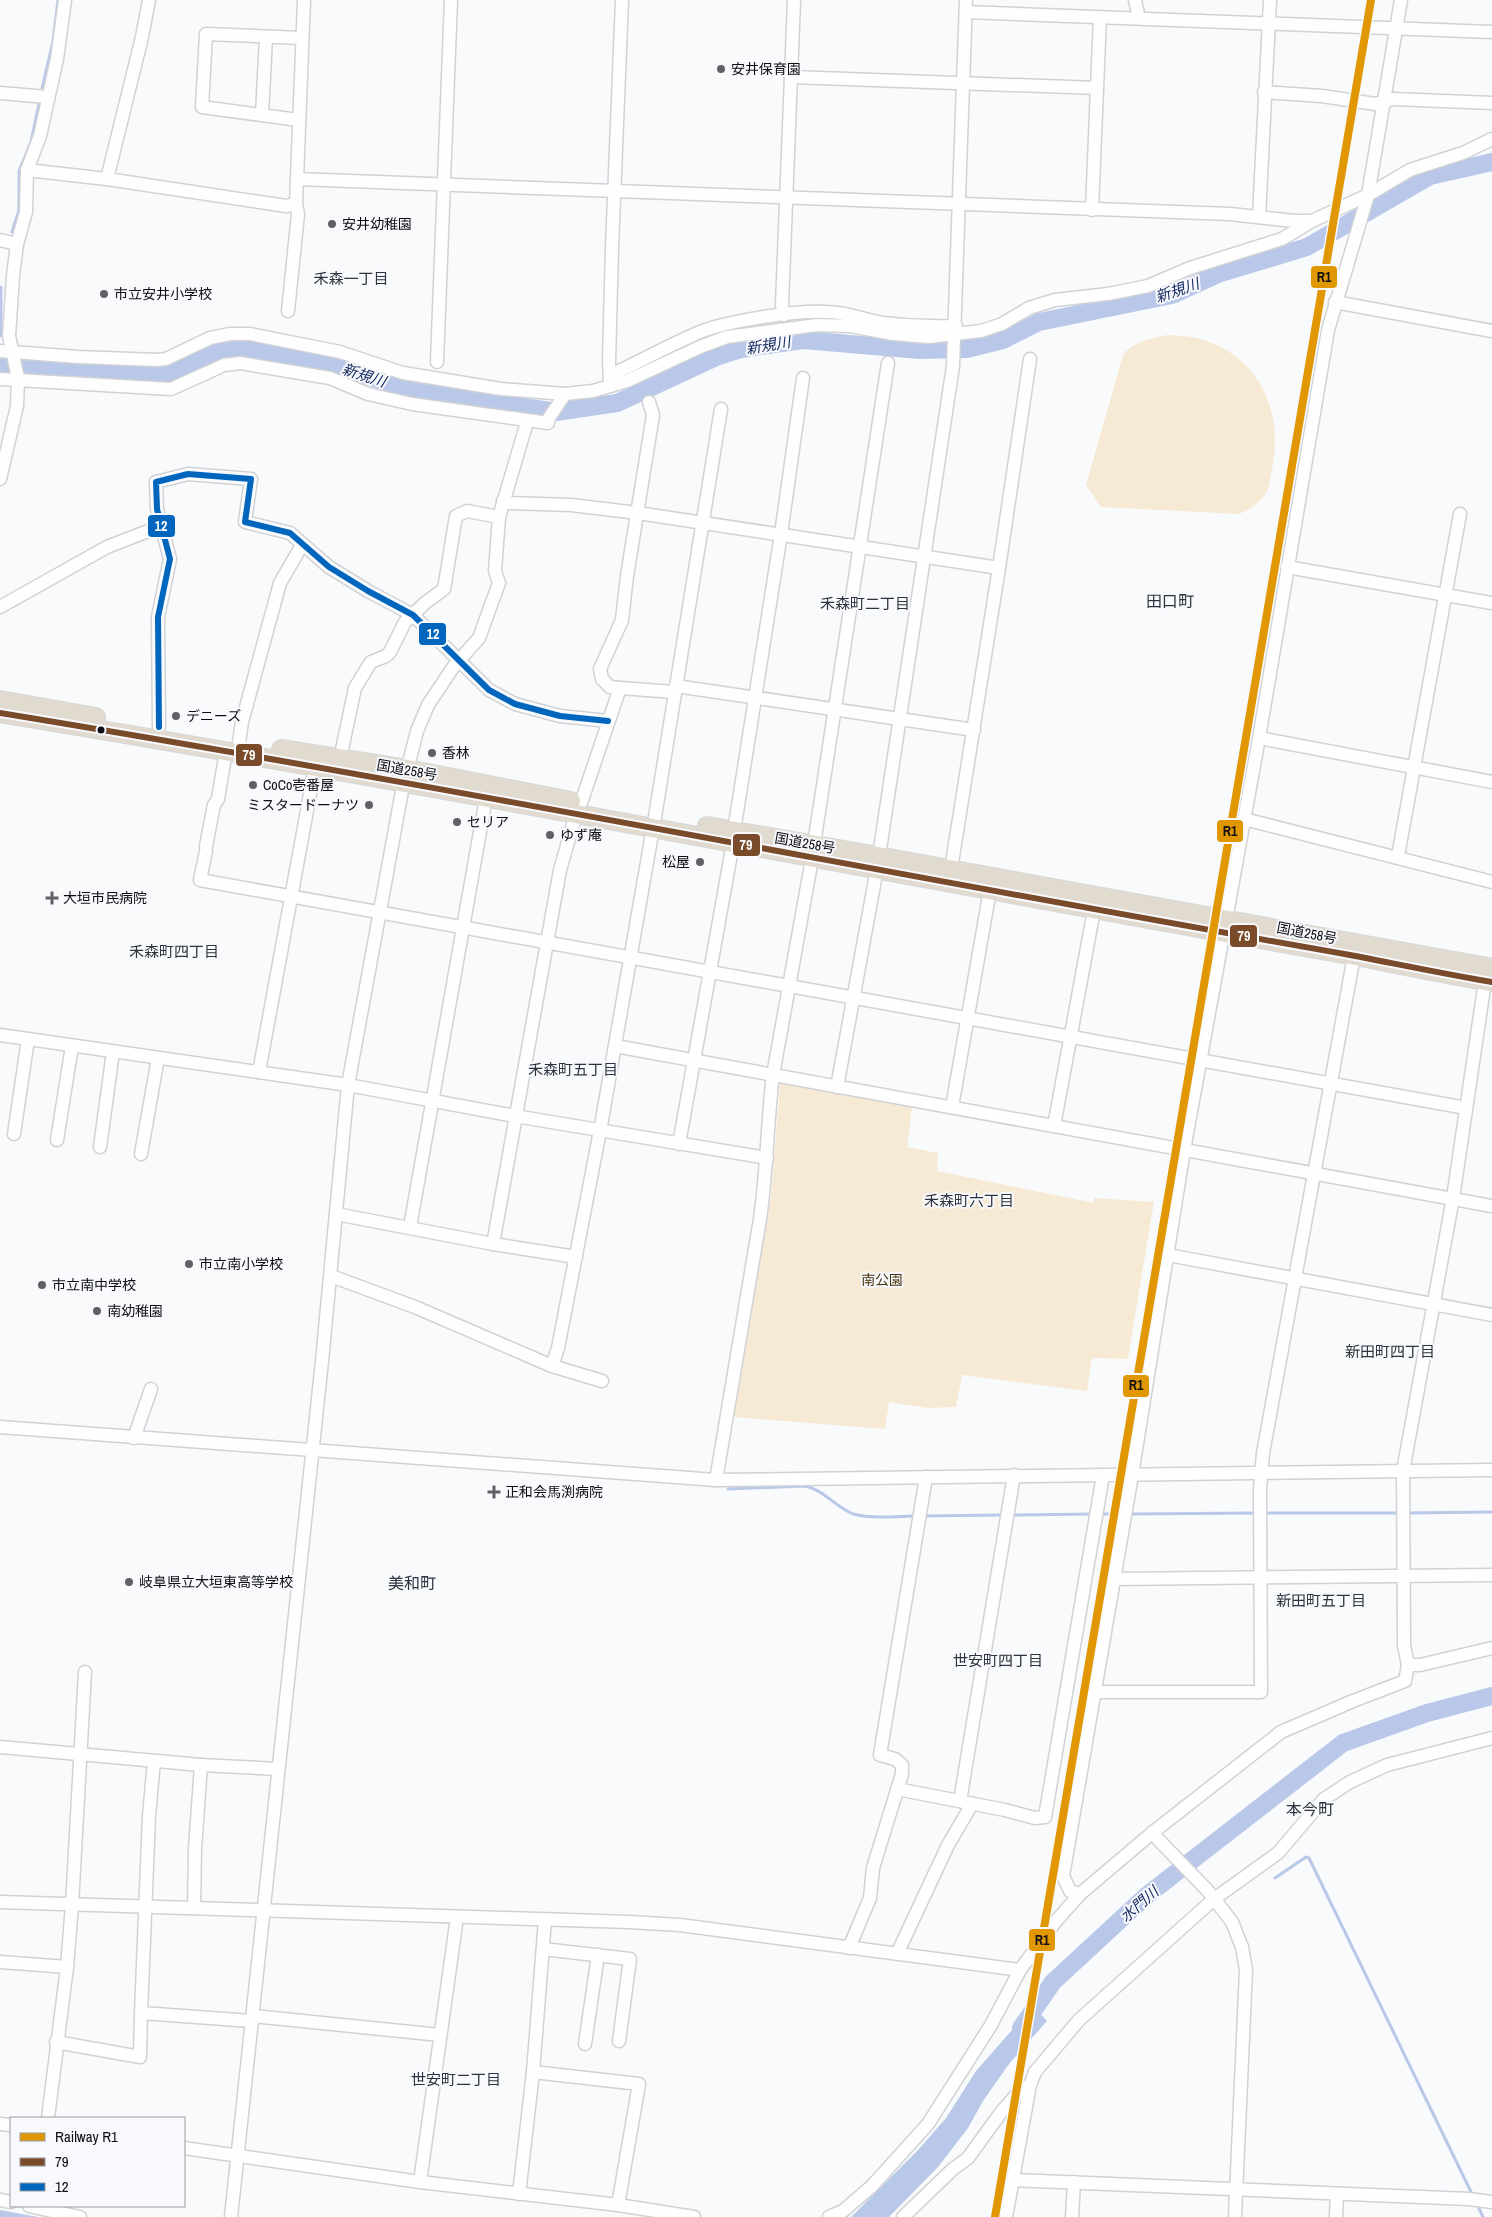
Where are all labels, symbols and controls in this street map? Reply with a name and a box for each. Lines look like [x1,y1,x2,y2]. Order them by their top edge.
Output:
place label: 安井保育園 [731,60,801,78]
marker: 安井保育園 [715,63,727,75]
place label: 安井幼稚園 [342,215,412,233]
marker: 安井幼稚園 [326,218,338,230]
line badge: R1 [1310,265,1338,289]
district label: 禾森一丁目 [313,268,389,289]
text: R1 [1317,268,1332,286]
water label: 新規川 [1152,272,1204,307]
place label: 市立安井小学校 [114,285,212,303]
marker: 市立安井小学校 [98,288,110,300]
water label: 新規川 [744,331,794,359]
water label: 新規川 [339,358,391,393]
line badge: 12 [147,514,176,538]
text: 12 [155,517,167,535]
district label: 田口町 [1146,590,1194,612]
district label: 禾森町二丁目 [820,593,910,614]
line badge: 12 [418,622,447,646]
text: 12 [427,625,439,643]
place label: デニーズ [186,707,241,725]
marker: デニーズ [170,710,182,722]
unlabelled marker [96,725,106,735]
line badge: 79 [235,743,263,767]
place label: 香林 [442,744,470,762]
text: 79 [243,746,255,764]
marker: 香林 [426,747,438,759]
street label: 国道258号 [375,756,439,784]
place label: CoCo壱番屋 [263,776,334,794]
marker: CoCo壱番屋 [247,779,259,791]
place label: ミスタードーナツ [247,796,359,814]
marker: ミスタードーナツ [363,799,375,811]
place label: セリア [467,813,509,831]
marker: セリア [451,816,463,828]
line badge: R1 [1216,819,1244,843]
text: R1 [1223,822,1238,840]
place label: ゆず庵 [560,826,602,844]
marker: ゆず庵 [544,829,556,841]
street label: 国道258号 [773,829,837,857]
line badge: 79 [732,833,761,857]
text: 79 [740,836,752,854]
place label: 松屋 [662,853,690,871]
marker: 松屋 [694,856,706,868]
place label: 大垣市民病院 [63,889,147,907]
marker: 大垣市民病院 [45,891,59,905]
street label: 国道258号 [1275,918,1339,948]
line badge: 79 [1229,924,1258,948]
text: 79 [1238,927,1250,945]
district label: 禾森町四丁目 [129,941,219,962]
district label: 禾森町五丁目 [528,1059,618,1080]
district label: 禾森町六丁目 [924,1190,1014,1211]
place label: 市立南小学校 [199,1255,283,1273]
marker: 市立南小学校 [183,1258,195,1270]
park label: 南公園 [861,1271,903,1289]
place label: 市立南中学校 [52,1276,136,1294]
marker: 市立南中学校 [36,1279,48,1291]
place label: 南幼稚園 [107,1302,163,1320]
marker: 南幼稚園 [91,1305,103,1317]
district label: 新田町四丁目 [1345,1341,1435,1362]
line badge: R1 [1122,1374,1150,1398]
text: R1 [1129,1376,1144,1394]
place label: 正和会馬渕病院 [505,1483,603,1501]
marker: 正和会馬渕病院 [487,1485,501,1499]
district label: 美和町 [388,1572,436,1594]
place label: 岐阜県立大垣東高等学校 [139,1573,293,1591]
marker: 岐阜県立大垣東高等学校 [123,1576,135,1588]
district label: 新田町五丁目 [1276,1590,1366,1611]
district label: 世安町四丁目 [953,1650,1043,1671]
district label: 本今町 [1286,1798,1334,1820]
water label: 水門川 [1115,1880,1164,1927]
line badge: R1 [1028,1928,1056,1952]
text: R1 [1035,1931,1050,1949]
district label: 世安町二丁目 [411,2069,501,2090]
legend [10,2117,185,2207]
text: Railway R1 [55,2126,118,2147]
text: 79 [55,2151,69,2172]
text: 12 [55,2176,69,2197]

